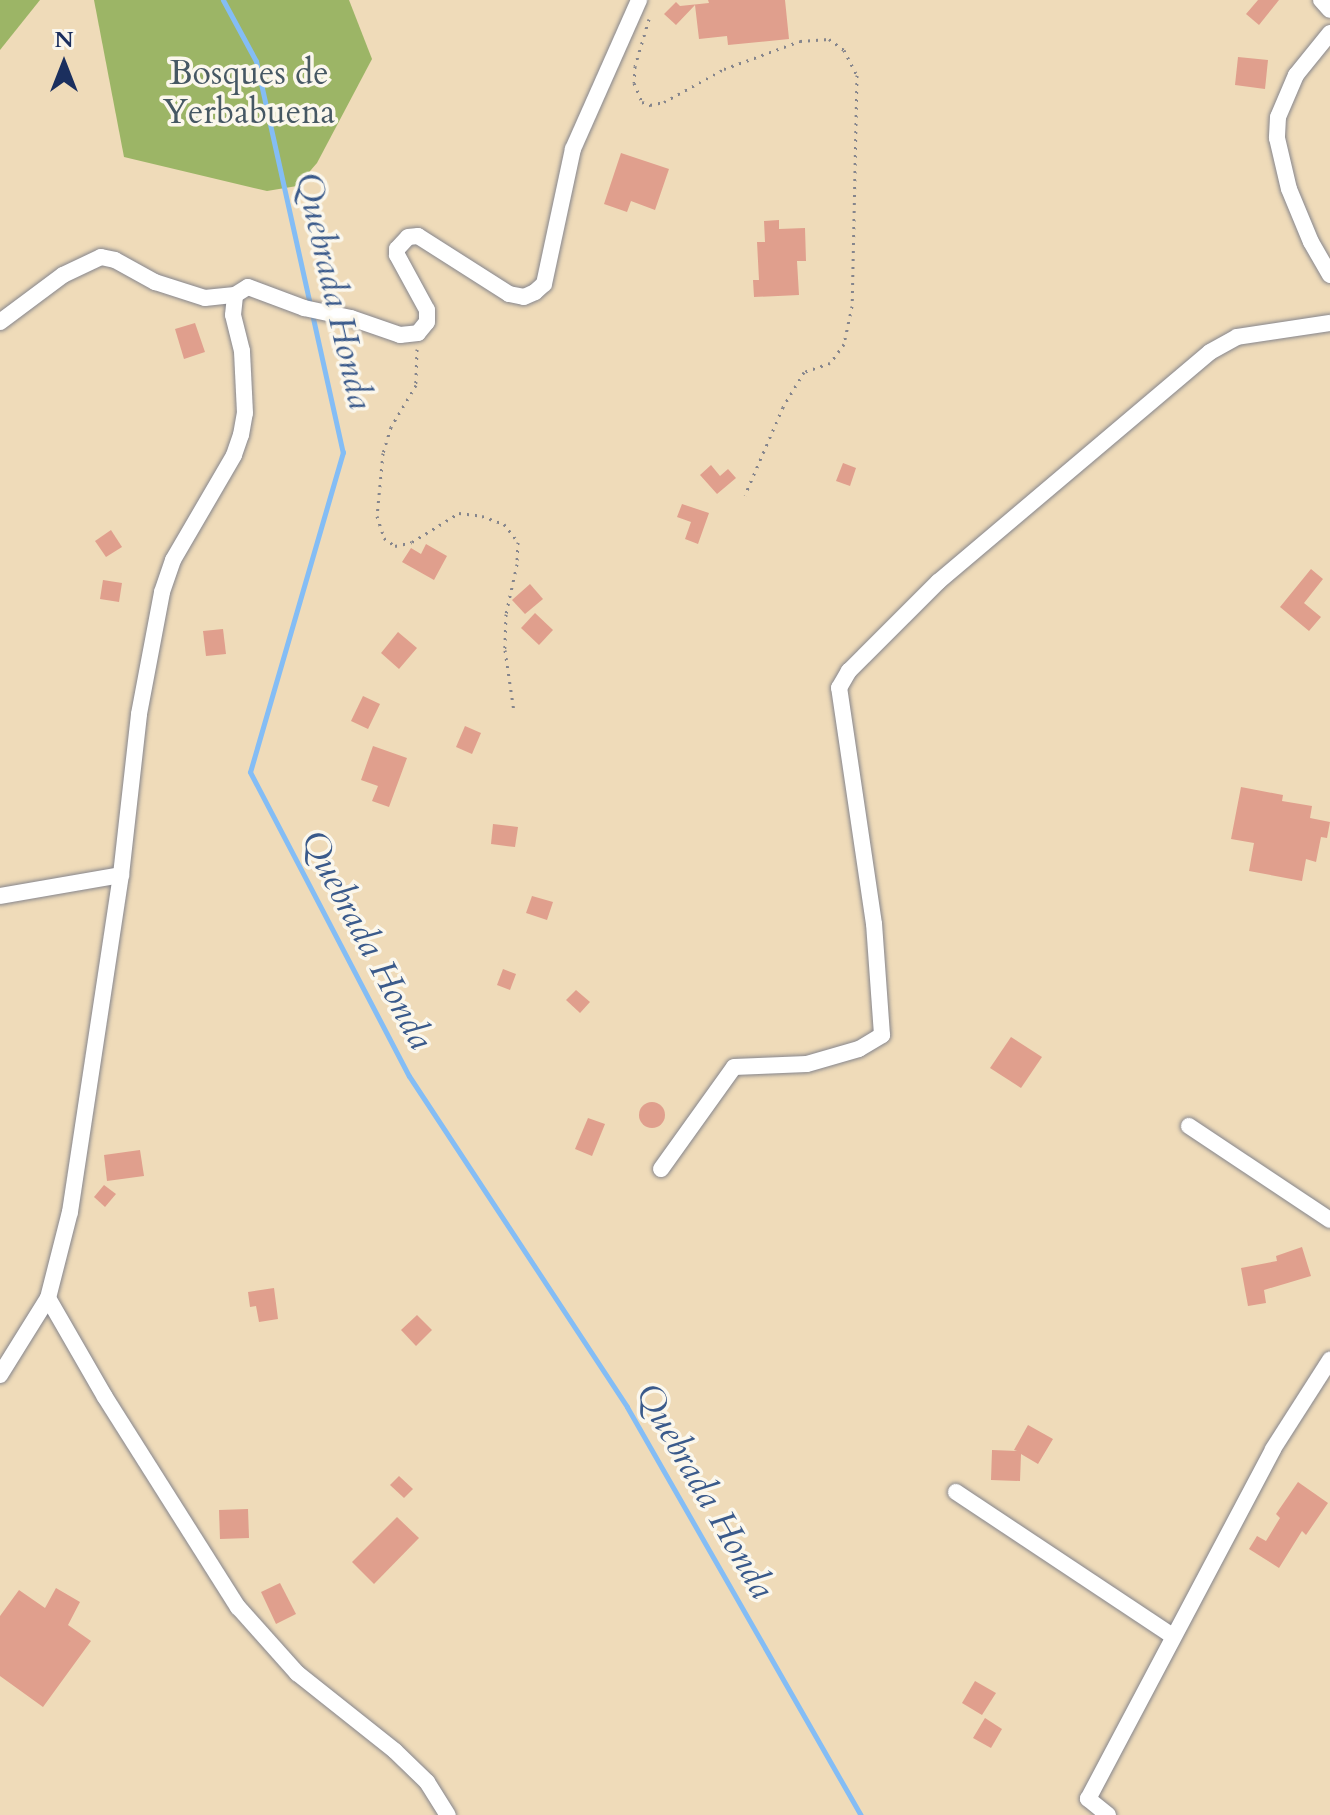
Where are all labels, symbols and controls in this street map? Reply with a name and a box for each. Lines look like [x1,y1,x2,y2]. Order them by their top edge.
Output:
north arrow [24,24,104,104]
text: N [54,25,74,55]
park label: Bosques de Yerbabuena [163,53,335,132]
water label: Quebrada Honda [286,168,382,414]
water label: Quebrada Honda [291,823,443,1057]
water label: Quebrada Honda [626,1376,784,1606]

